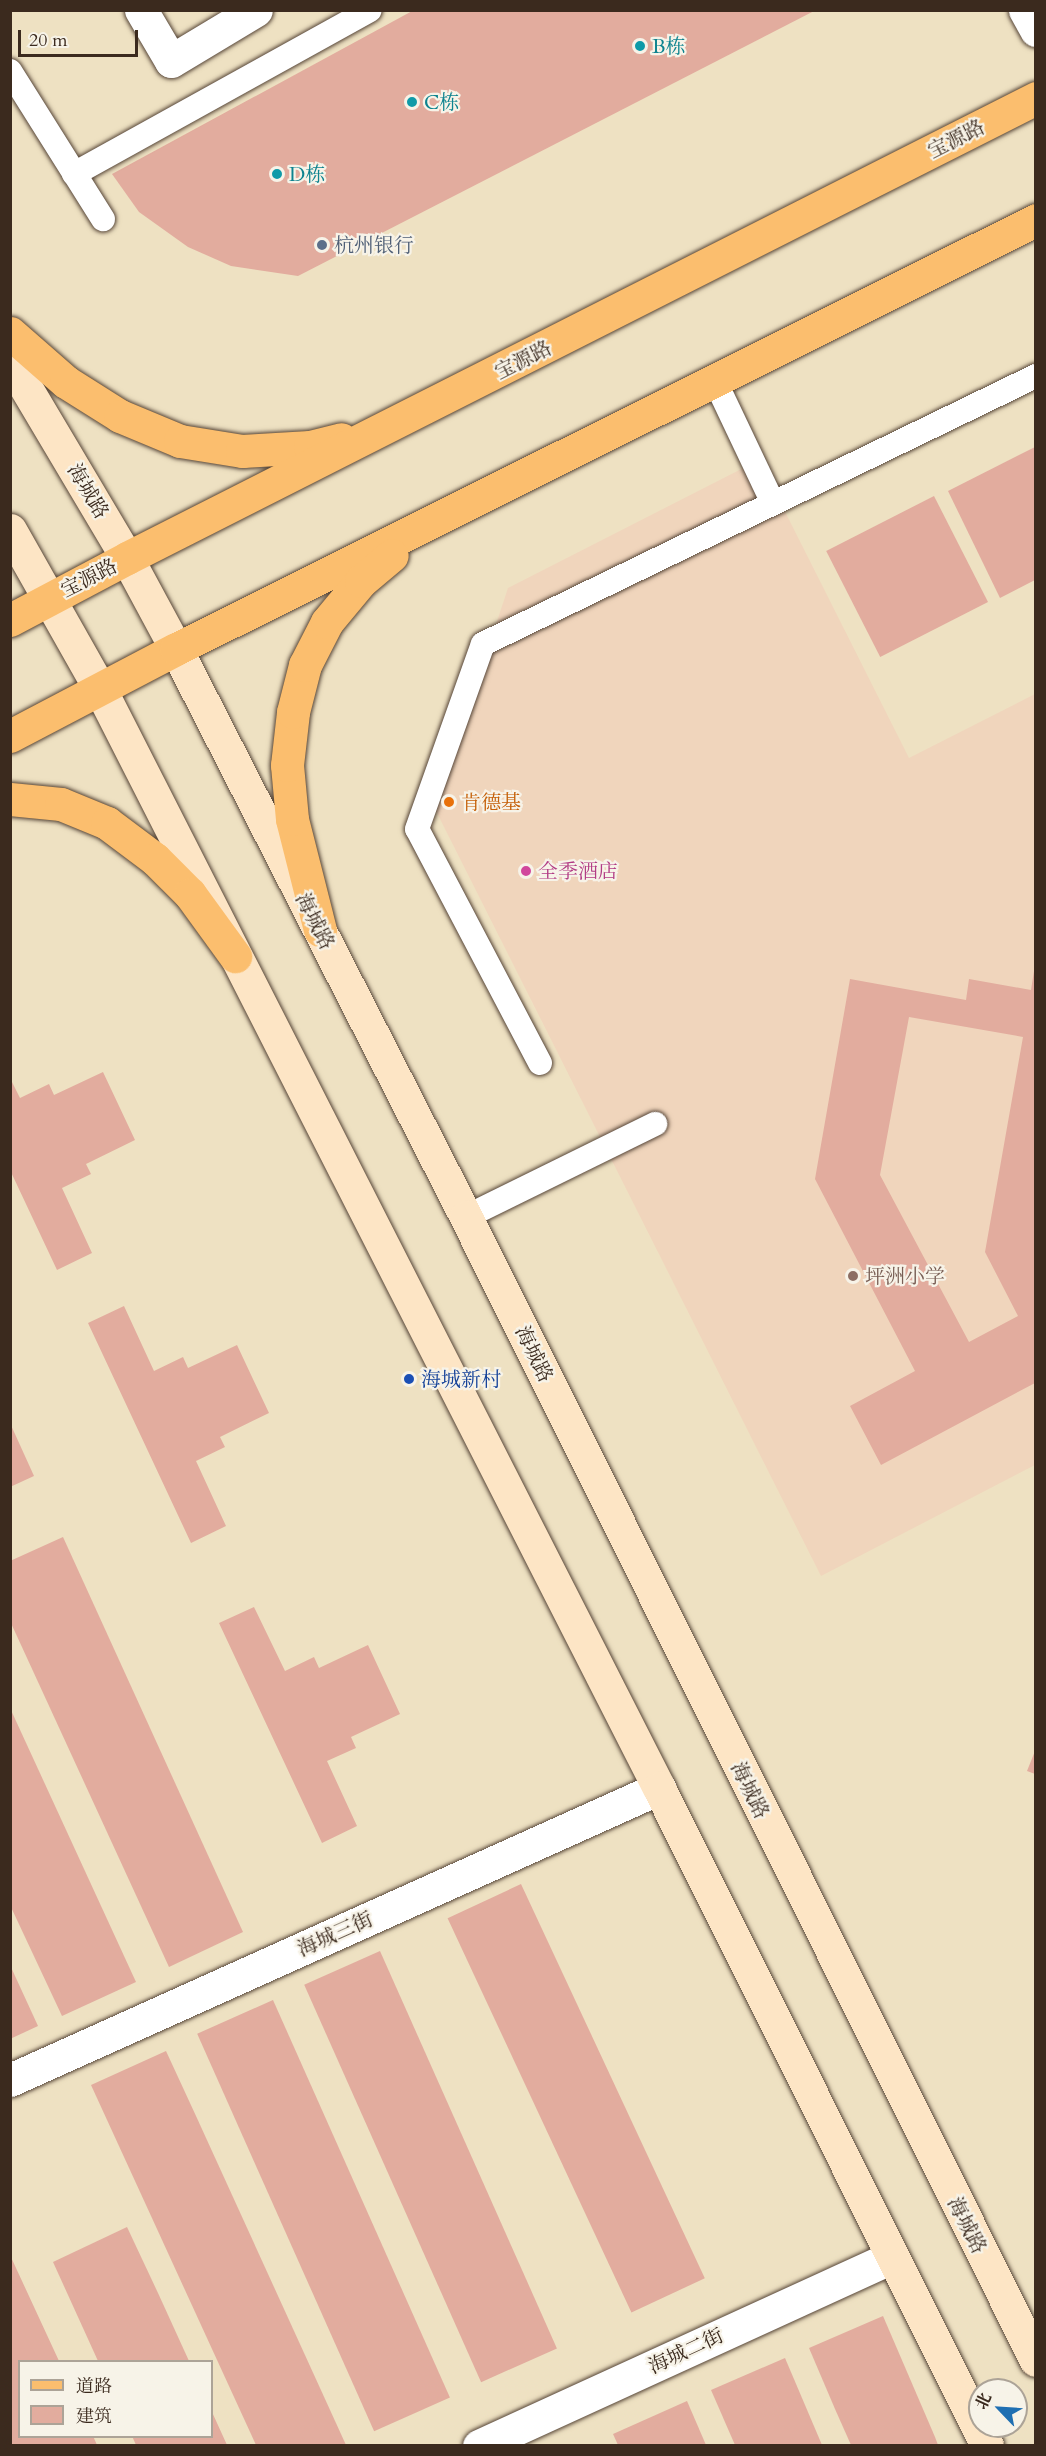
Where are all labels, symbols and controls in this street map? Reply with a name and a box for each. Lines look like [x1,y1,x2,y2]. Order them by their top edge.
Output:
scale bar [21,18,141,56]
text: 20 m [29,28,68,53]
place label: B栋 [652,34,686,58]
marker: B栋 [633,39,647,53]
place label: C栋 [424,90,459,114]
marker: C栋 [405,95,419,109]
street label: 宝源路 [924,115,988,163]
place label: D栋 [289,162,325,186]
marker: D栋 [270,167,284,181]
place label: 杭州银行 [334,233,414,257]
marker: 杭州银行 [315,238,329,252]
street label: 宝源路 [491,336,555,384]
street label: 海城路 [62,459,114,523]
street label: 宝源路 [57,554,121,602]
place label: 肯德基 [461,790,521,814]
marker: 肯德基 [442,795,456,809]
place label: 全季酒店 [538,859,618,883]
marker: 全季酒店 [519,864,533,878]
street label: 海城路 [291,889,339,953]
place label: 坪洲小学 [865,1264,945,1288]
marker: 坪洲小学 [846,1269,860,1283]
street label: 海城路 [510,1322,558,1386]
place label: 海城新村 [421,1367,501,1391]
marker: 海城新村 [402,1372,416,1386]
street label: 海城路 [726,1758,774,1822]
street label: 海城三街 [294,1907,376,1961]
street label: 海城路 [943,2193,991,2257]
street label: 海城二街 [645,2323,727,2379]
legend [18,2360,213,2438]
text: 道路 [76,2374,112,2399]
north arrow [968,2378,1028,2438]
text: 北 [970,2389,997,2413]
text: 建筑 [76,2404,112,2429]

